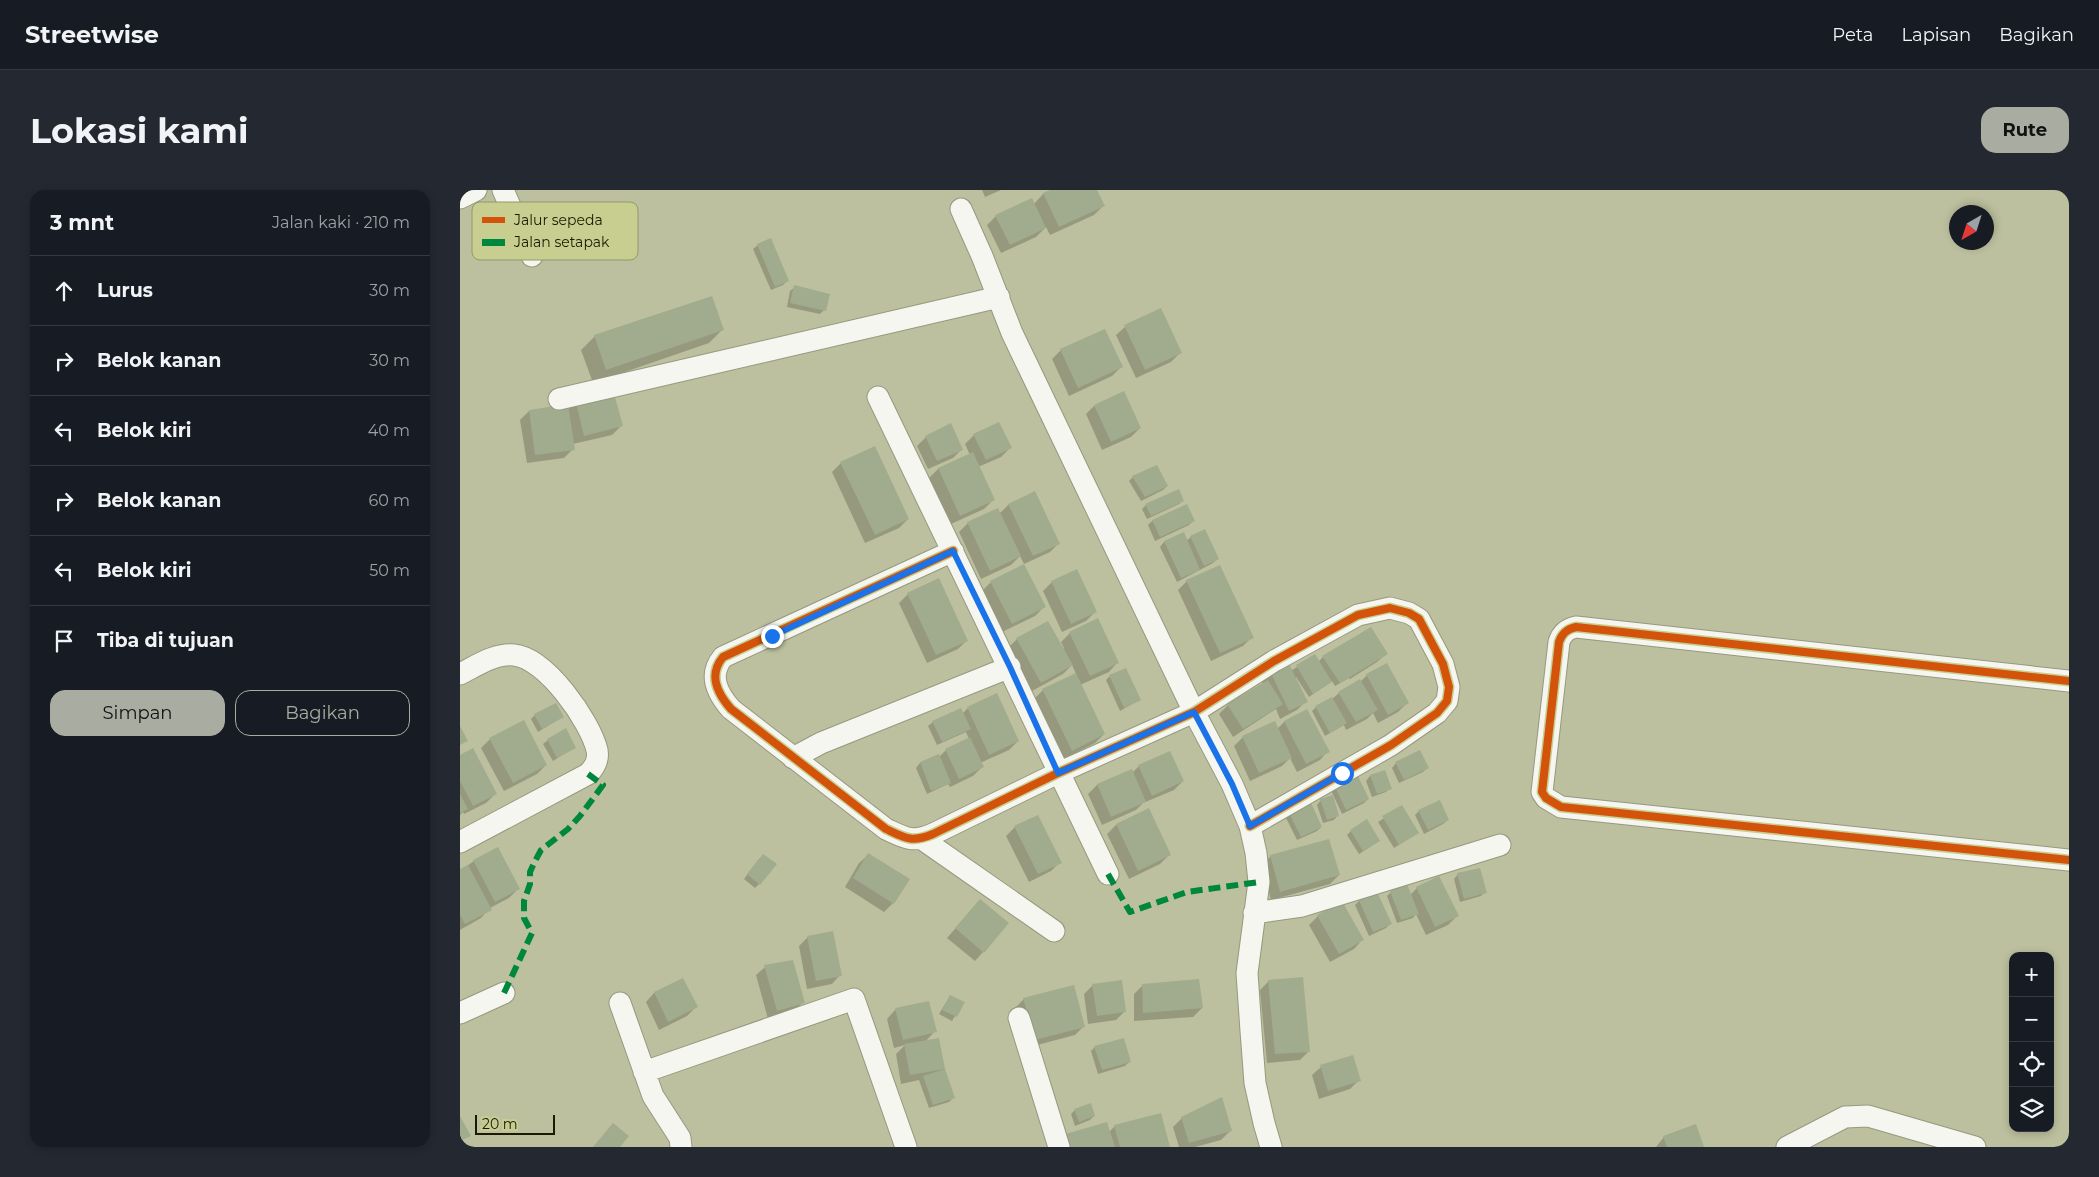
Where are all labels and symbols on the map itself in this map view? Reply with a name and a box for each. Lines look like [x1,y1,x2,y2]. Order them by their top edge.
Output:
legend [472,202,638,260]
north arrow [1949,205,1994,250]
text: Jalur sepeda [513,211,603,229]
text: Jalan setapak [513,233,610,251]
route end [761,625,784,648]
route start [1331,762,1354,785]
scale bar [475,1112,555,1135]

